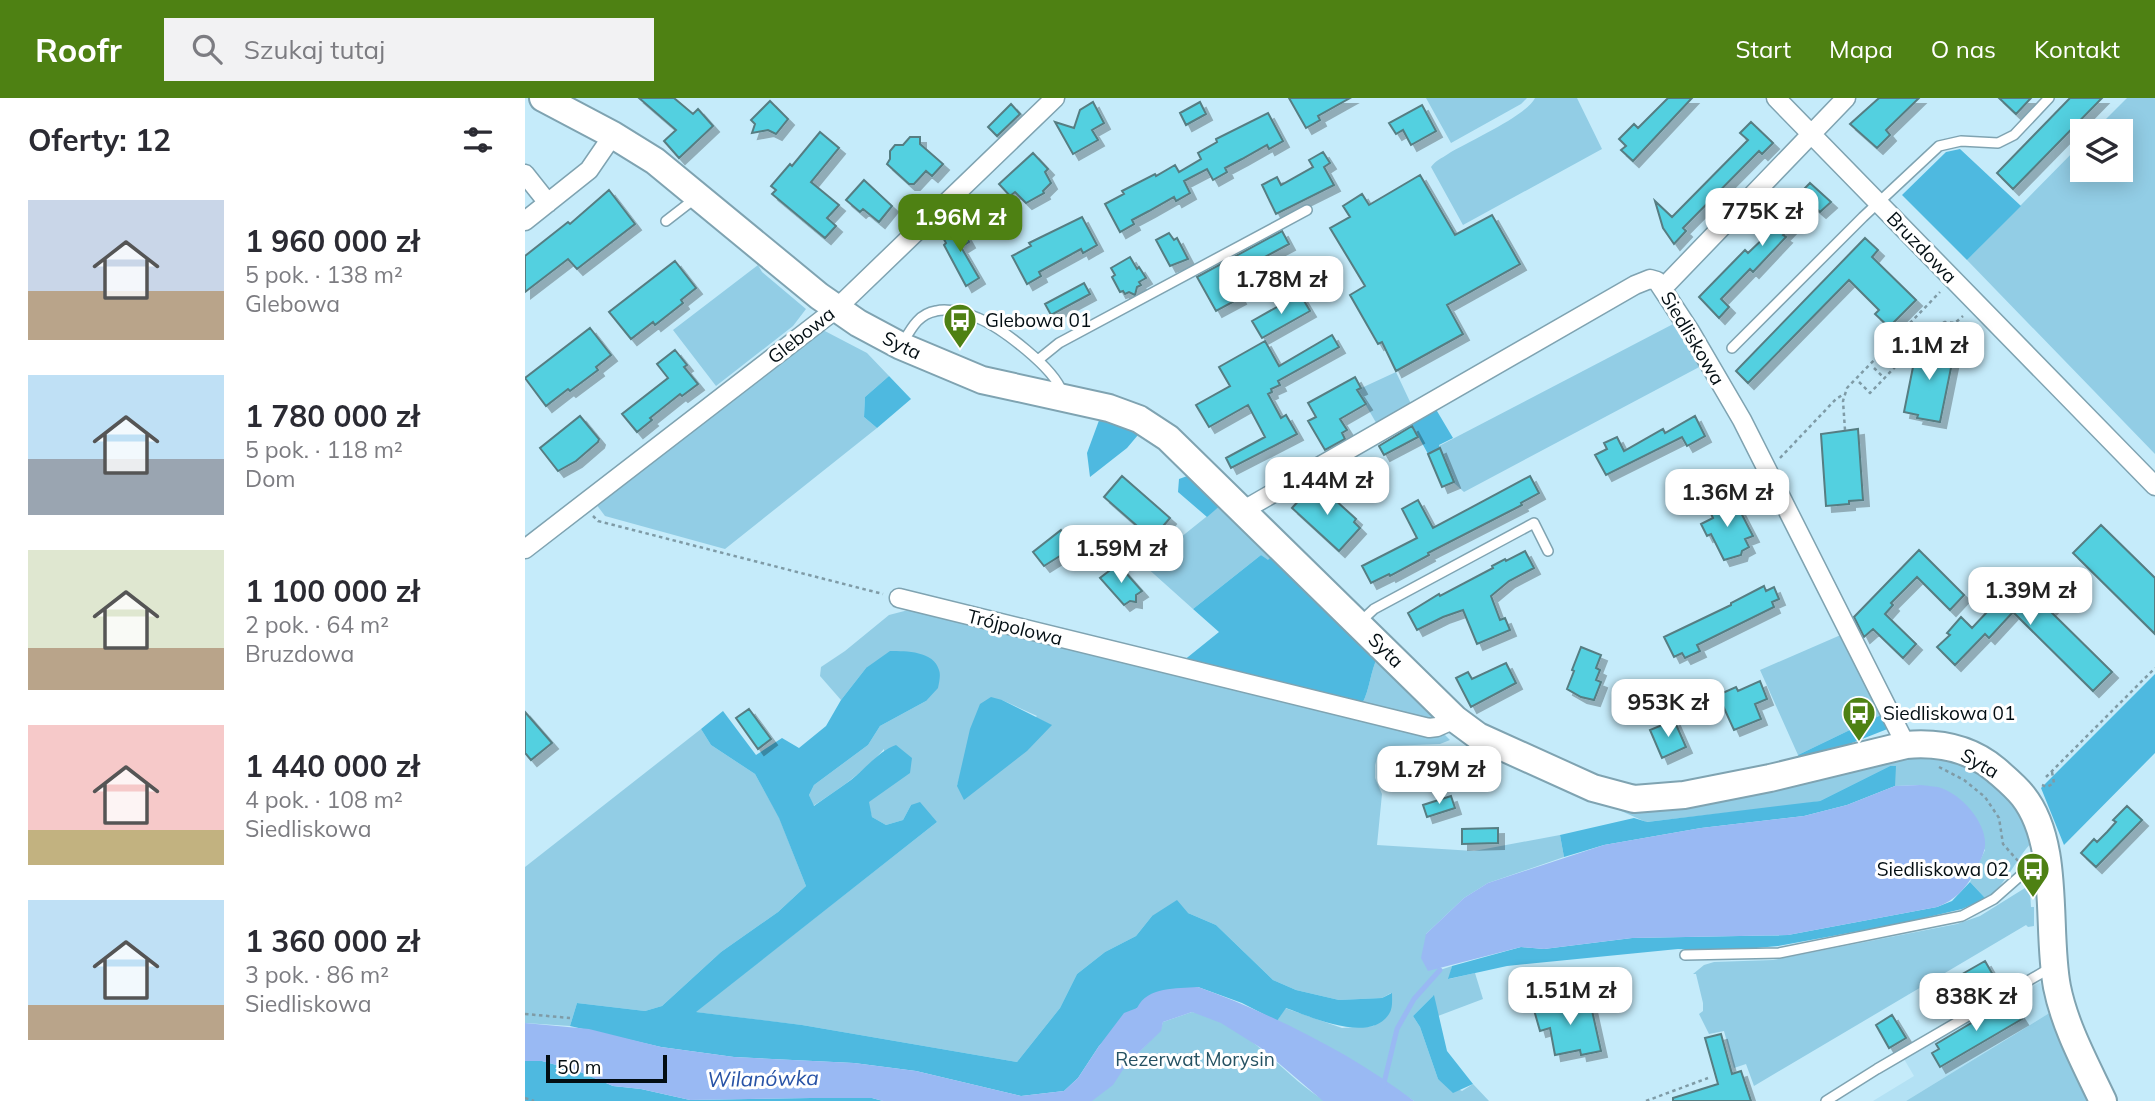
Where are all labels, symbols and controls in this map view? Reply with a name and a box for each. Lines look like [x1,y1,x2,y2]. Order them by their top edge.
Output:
search box [164,18,654,81]
text: Roofr [35,29,122,70]
icon: search [188,30,226,68]
text: Szukaj tutaj [244,33,385,66]
text: Start [1736,34,1791,64]
text: Mapa [1829,34,1893,64]
text: O nas [1931,34,1996,64]
text: Kontakt [2034,34,2120,64]
map controls [2070,119,2133,182]
button: layers [2070,119,2133,182]
text: Oferty: 12 [28,121,171,159]
icon: filters [459,121,497,159]
pin: 775K zł [1697,188,1827,248]
pin: 1.96M zł [888,194,1032,254]
text: 775K zł [1721,196,1803,225]
text: 1.96M zł [914,202,1006,231]
street label: Bruzdowa [1882,206,1962,288]
text: 1 960 000 zł [245,222,419,260]
icon: home [84,228,168,312]
pin: 1.78M zł [1209,256,1353,316]
text: 5 pok. · 138 m² [245,260,403,289]
text: 1.78M zł [1235,264,1327,293]
street label: Siedliskowa [1656,287,1730,389]
text: Glebowa [245,289,340,318]
street label: Glebowa [763,301,839,369]
bus stop icon: Glebowa 01 [941,301,979,350]
place label: Glebowa 01 [985,308,1091,332]
pin: 1.1M zł [1864,322,1994,382]
street label: Syta [879,325,925,365]
text: 1.1M zł [1890,330,1968,359]
text: 1 780 000 zł [245,397,419,435]
icon: home [84,403,168,487]
text: 5 pok. · 118 m² [245,435,403,464]
pin: 1.44M zł [1255,458,1399,517]
text: Dom [245,464,296,493]
text: 1.44M zł [1281,465,1373,494]
pin: 1.36M zł [1655,470,1799,529]
text: 1.36M zł [1681,477,1773,506]
pin: 1.59M zł [1049,526,1193,585]
text: 1.59M zł [1075,533,1167,562]
pin: 1.39M zł [1958,568,2102,627]
text: 1 100 000 zł [245,572,419,610]
text: 1.39M zł [1984,575,2076,604]
icon: home [84,578,168,662]
street label: Trójpolowa [965,604,1065,650]
text: 2 pok. · 64 m² [245,610,389,639]
street label: Syta [1363,627,1409,673]
text: Bruzdowa [245,639,354,668]
pin: 953K zł [1603,680,1733,739]
text: 953K zł [1627,687,1709,716]
bus stop icon: Siedliskowa 01 [1840,694,1878,743]
place label: Siedliskowa 01 [1883,701,2015,725]
street label: Syta [1957,743,2003,783]
pin: 1.79M zł [1367,746,1511,806]
text: 1 440 000 zł [245,747,419,785]
icon: home [84,753,168,837]
text: 1.79M zł [1393,754,1485,783]
text: 4 pok. · 108 m² [245,785,403,814]
text: Siedliskowa [245,814,372,843]
bus stop icon: Siedliskowa 02 [2014,850,2052,899]
place label: Siedliskowa 02 [1877,857,2009,881]
text: 1 360 000 zł [245,922,419,960]
icon: home [84,928,168,1012]
text: 3 pok. · 86 m² [245,960,389,989]
pin: 1.51M zł [1498,968,1642,1027]
pin: 838K zł [1911,974,2041,1033]
text: 1.51M zł [1524,975,1616,1004]
text: 838K zł [1935,981,2017,1010]
text: Siedliskowa [245,989,372,1018]
park label: Rezerwat Morysin [1115,1047,1275,1071]
scale bar [546,1052,667,1084]
text: 50 m [557,1055,601,1079]
water label: Wilanówka [707,1064,819,1092]

